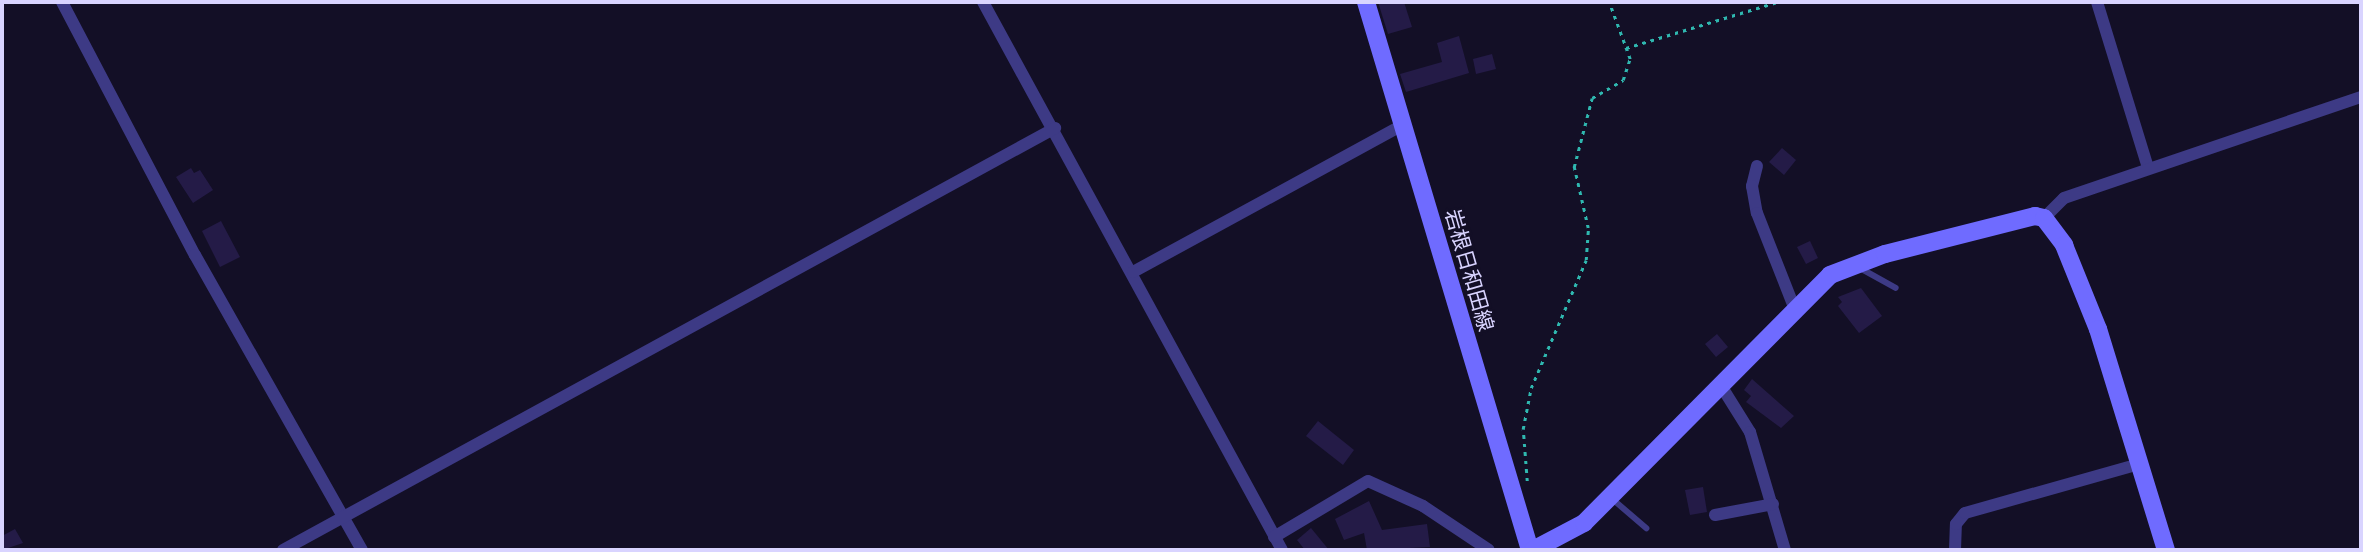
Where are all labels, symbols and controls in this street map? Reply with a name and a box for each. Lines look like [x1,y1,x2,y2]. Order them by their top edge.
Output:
street label: 岩根日和田線 [1441,206,1499,334]

